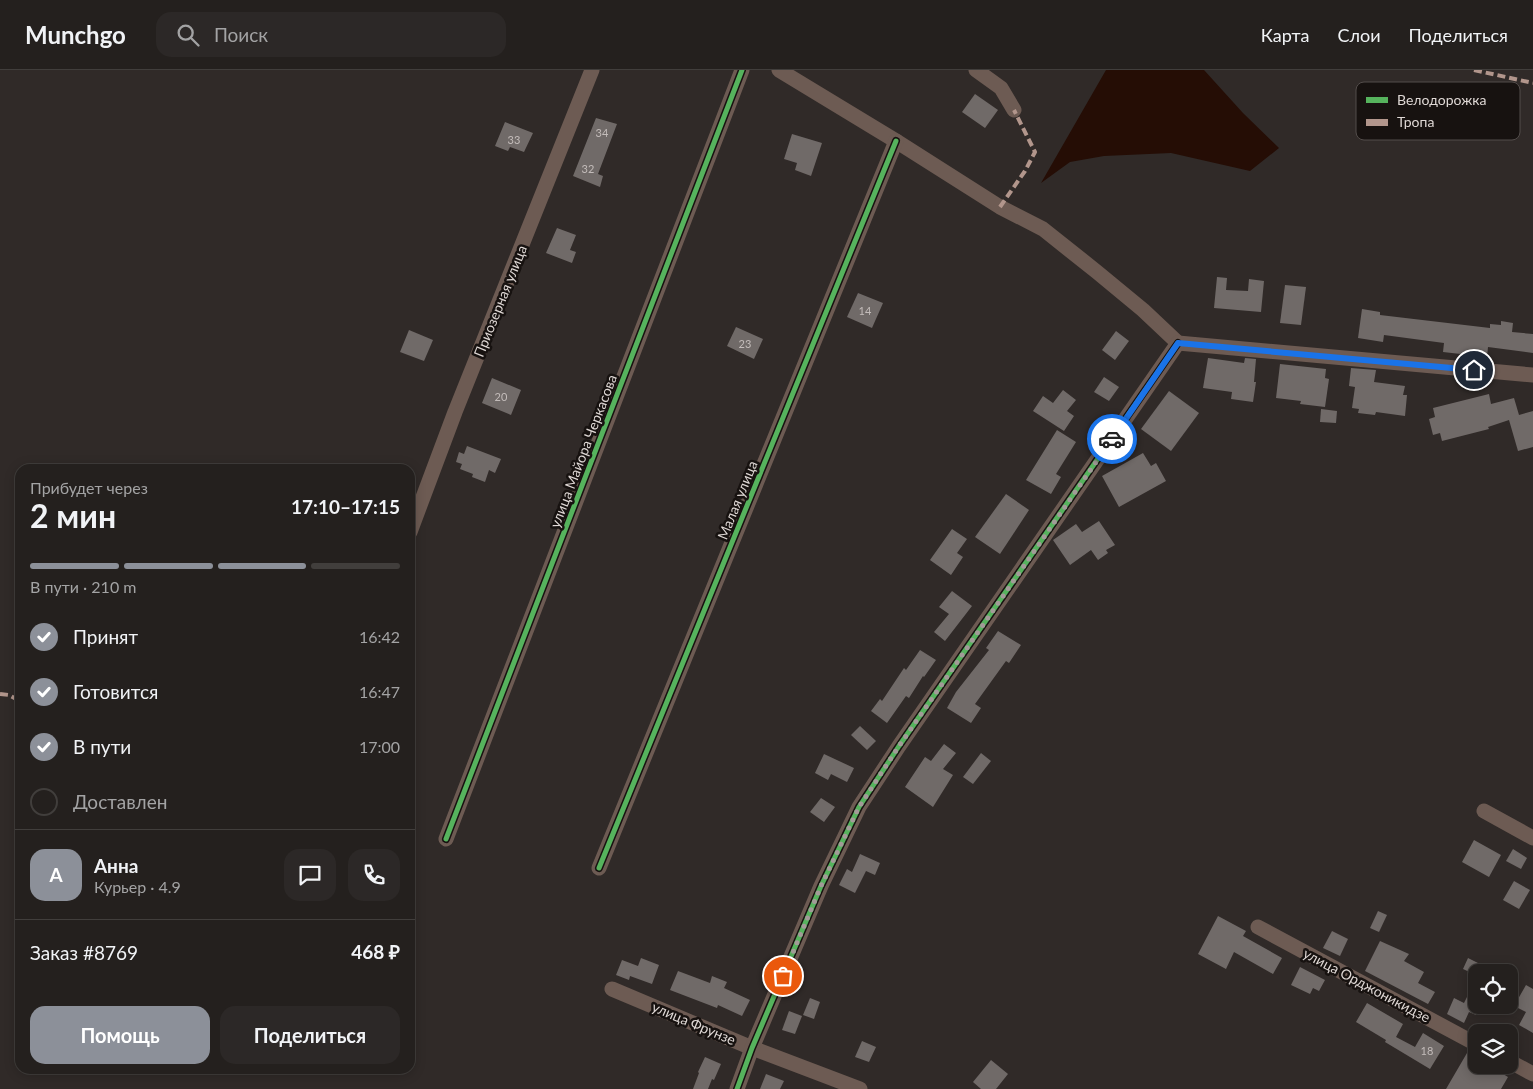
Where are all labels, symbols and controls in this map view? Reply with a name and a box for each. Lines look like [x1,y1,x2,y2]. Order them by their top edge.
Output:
search box [156,12,506,57]
text: Munchgo [25,20,126,49]
icon: search [174,21,202,49]
text: Поиск [214,23,268,46]
text: Карта [1261,24,1309,46]
text: Слои [1337,24,1381,46]
text: Поделиться [1409,24,1508,46]
legend [1356,82,1520,140]
text: Велодорожка [1397,91,1486,108]
text: Тропа [1397,113,1434,130]
house number: 34 [596,126,609,139]
house number: 33 [508,133,520,146]
house number: 32 [582,162,594,175]
street label: Приозерная улица [470,243,530,359]
house number: 14 [859,304,872,317]
house number: 23 [739,337,751,350]
pin [1453,349,1495,391]
icon: home [1460,356,1488,384]
street label: улица Майора Черкасова [546,372,620,530]
house number: 20 [495,390,508,403]
courier [1087,414,1137,464]
icon: car [1098,425,1126,453]
street label: Малая улица [713,458,761,542]
text: Прибудет через [30,478,148,497]
text: 17:10–17:15 [291,495,400,518]
text: 2 мин [30,496,116,535]
text: В пути · 210 m [30,577,136,596]
icon: check [30,623,58,651]
text: Принят [73,625,138,648]
text: 16:42 [359,627,400,646]
icon: check [30,678,58,706]
text: Готовится [73,680,158,703]
text: 16:47 [359,682,400,701]
icon: check [30,733,58,761]
text: В пути [73,735,131,758]
text: 17:00 [359,737,400,756]
text: Доставлен [73,790,167,813]
button: chat [284,849,336,901]
button: phone [348,849,400,901]
text: Анна [94,854,138,877]
text: А [49,863,63,886]
text: Курьер · 4.9 [94,877,181,896]
text: 468 ₽ [351,940,400,963]
text: Заказ #8769 [30,941,138,964]
street label: улица Орджоникидзе [1301,944,1433,1026]
pin [762,955,804,997]
icon: bag [769,962,797,990]
map controls [1468,964,1518,1074]
button: locate [1468,964,1518,1014]
street label: улица Фрунзе [650,998,738,1048]
button: Помощь [30,1006,210,1064]
button: Поделиться [220,1006,400,1064]
button: layers [1468,1024,1518,1074]
house number: 18 [1421,1044,1433,1057]

